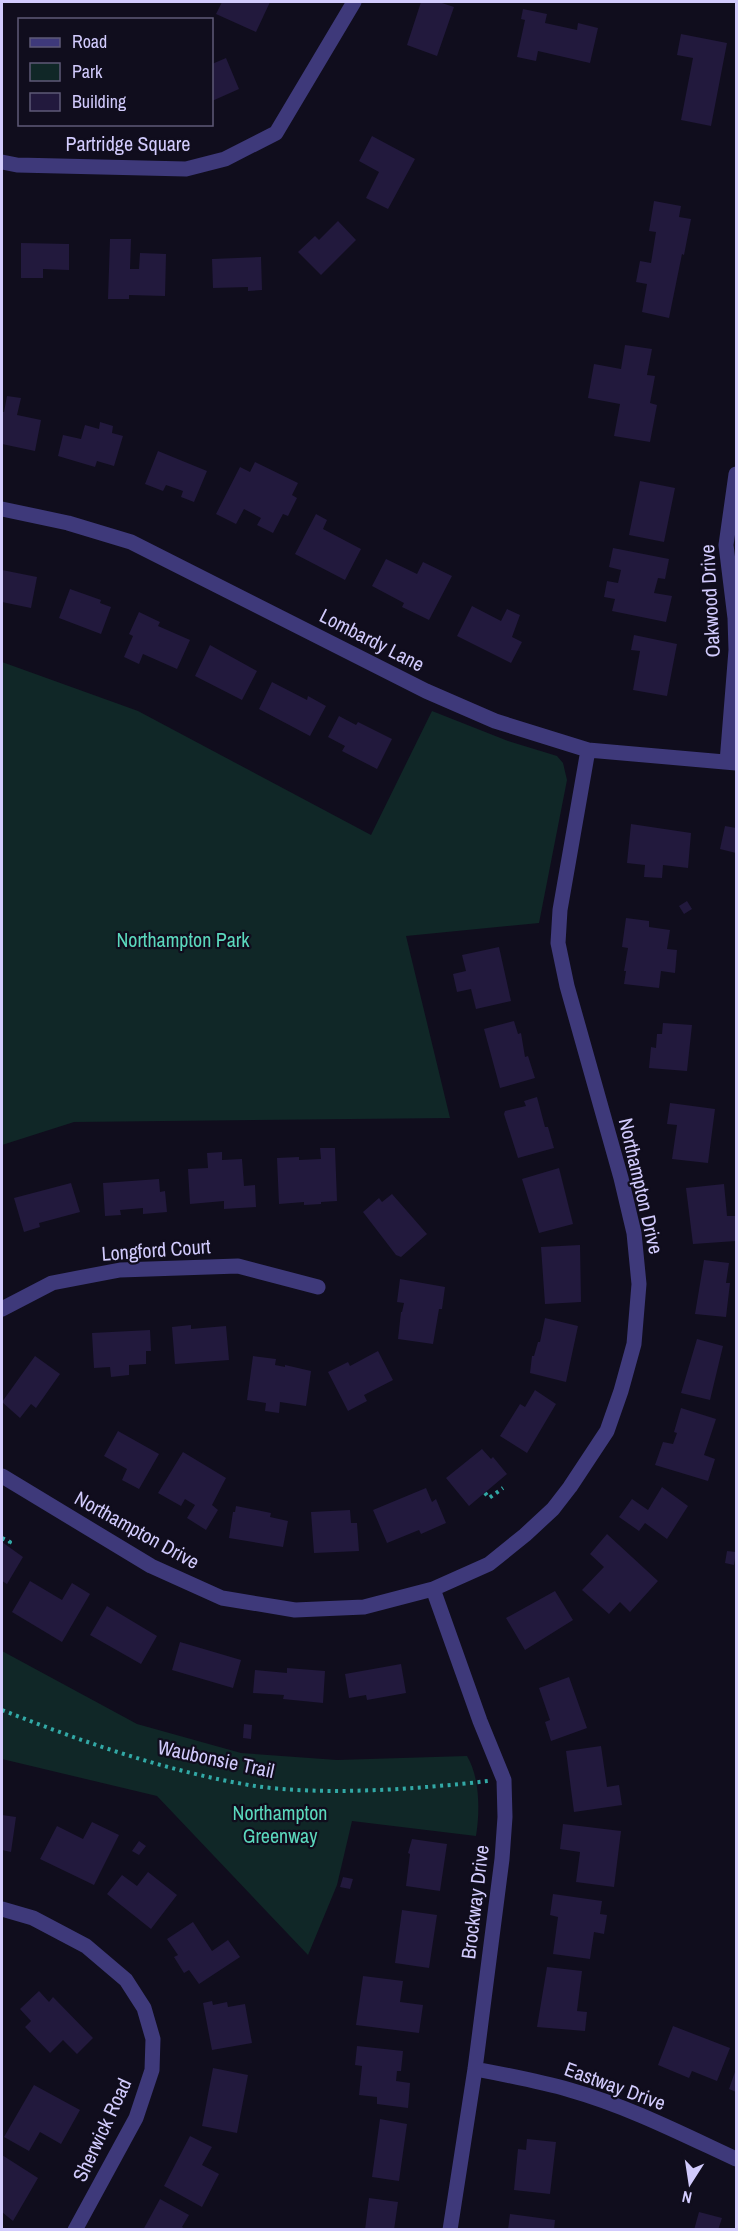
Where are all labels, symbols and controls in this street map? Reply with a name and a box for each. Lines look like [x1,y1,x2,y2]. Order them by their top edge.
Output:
legend [18,18,213,126]
text: Road [72,29,107,54]
text: Park [72,59,103,84]
text: Building [72,89,127,114]
street label: Partridge Square [66,130,190,157]
street label: Oakwood Drive [693,544,726,658]
street label: Lombardy Lane [315,602,429,677]
park label: Northampton Park [116,926,250,953]
street label: Northampton Drive [613,1115,670,1256]
street label: Longford Court [100,1232,212,1267]
street label: Northampton Drive [70,1484,204,1575]
street label: Waubonsie Trail [155,1733,277,1784]
park label: Northampton Greenway [233,1799,327,1849]
street label: Brockway Drive [454,1843,495,1961]
street label: Eastway Drive [561,2055,669,2116]
street label: Sherwick Road [66,2074,137,2186]
north arrow [660,2153,720,2213]
text: N [680,2186,694,2209]

